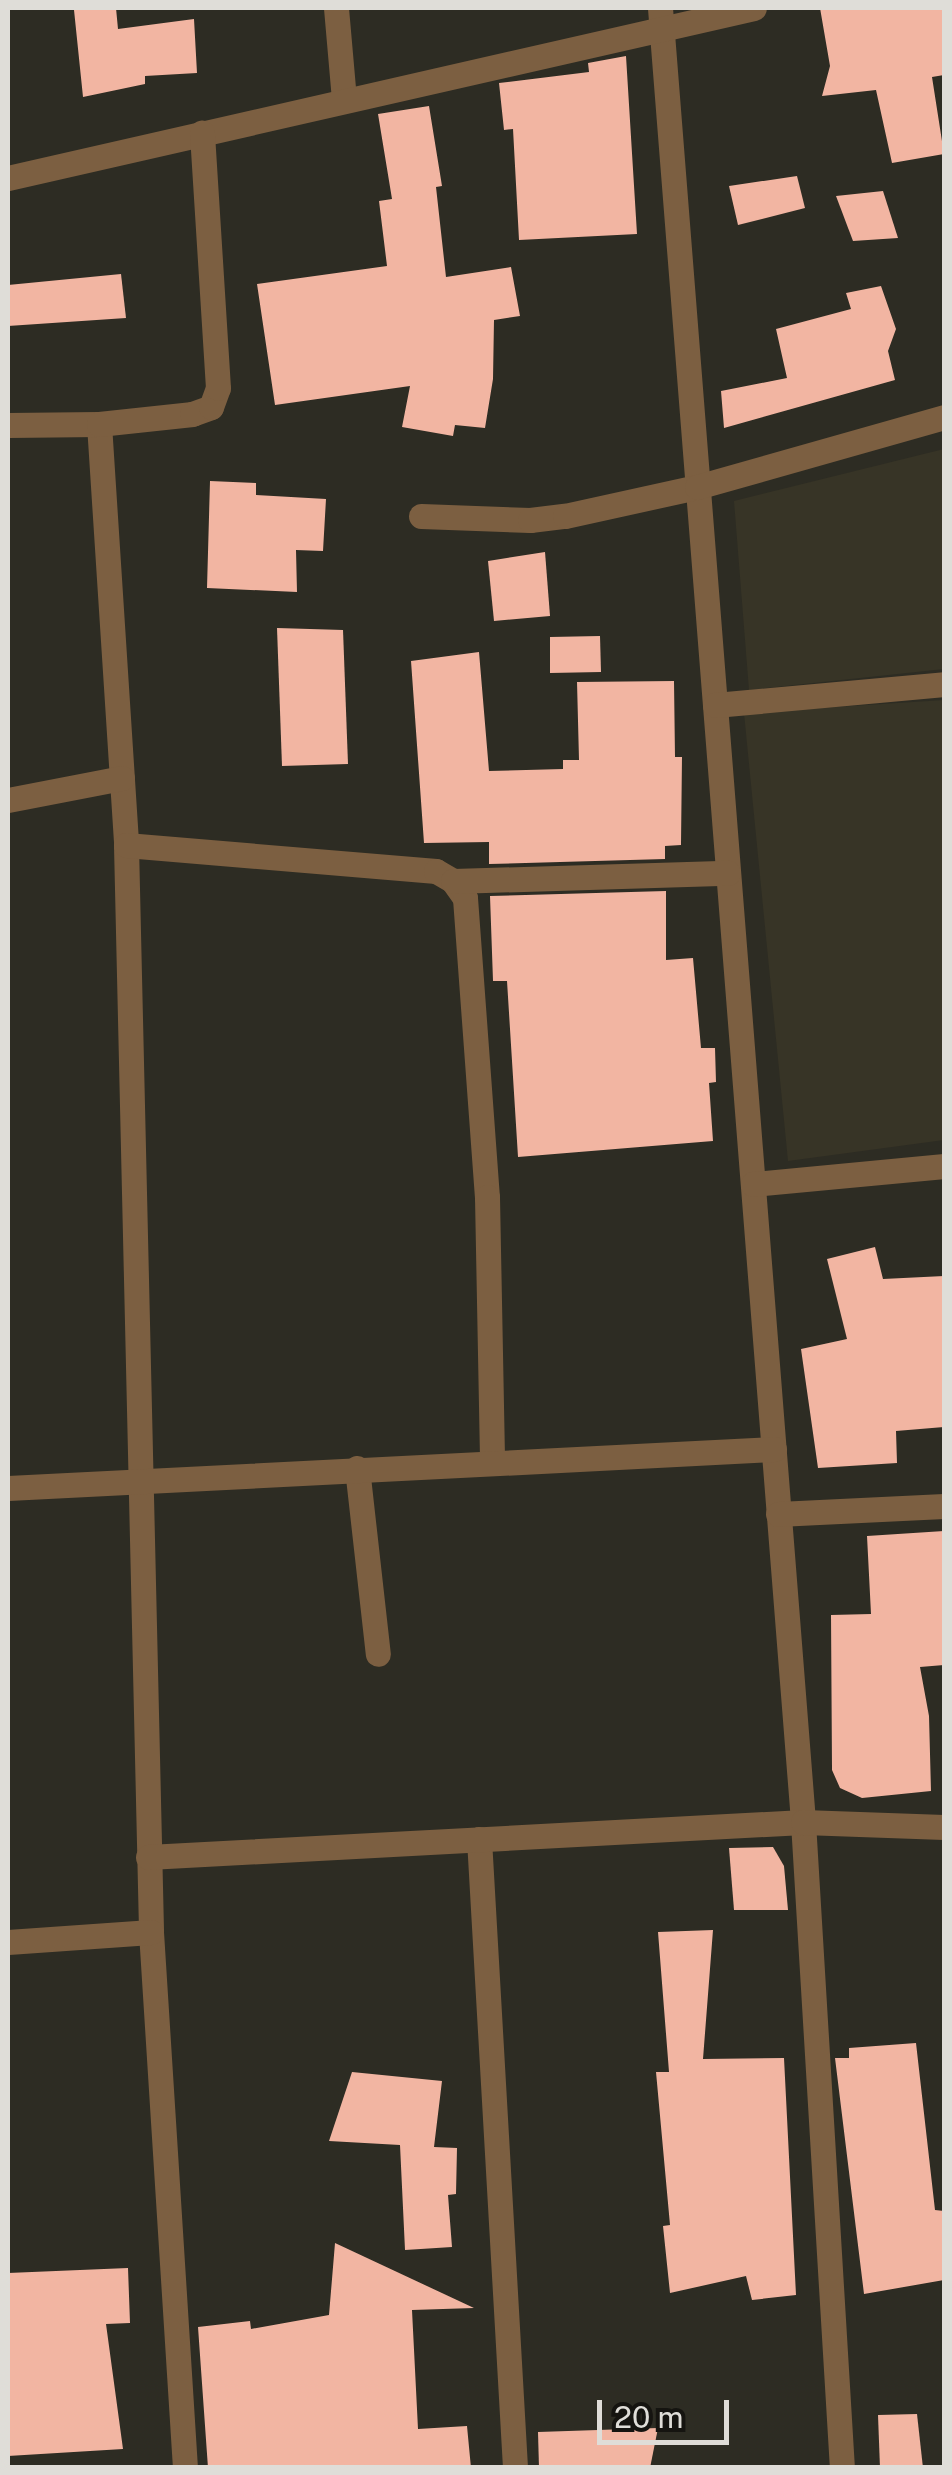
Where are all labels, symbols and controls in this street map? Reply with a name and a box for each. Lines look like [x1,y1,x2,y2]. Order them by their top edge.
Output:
scale bar [602,2380,734,2442]
text: 20 m [614,2399,683,2435]

